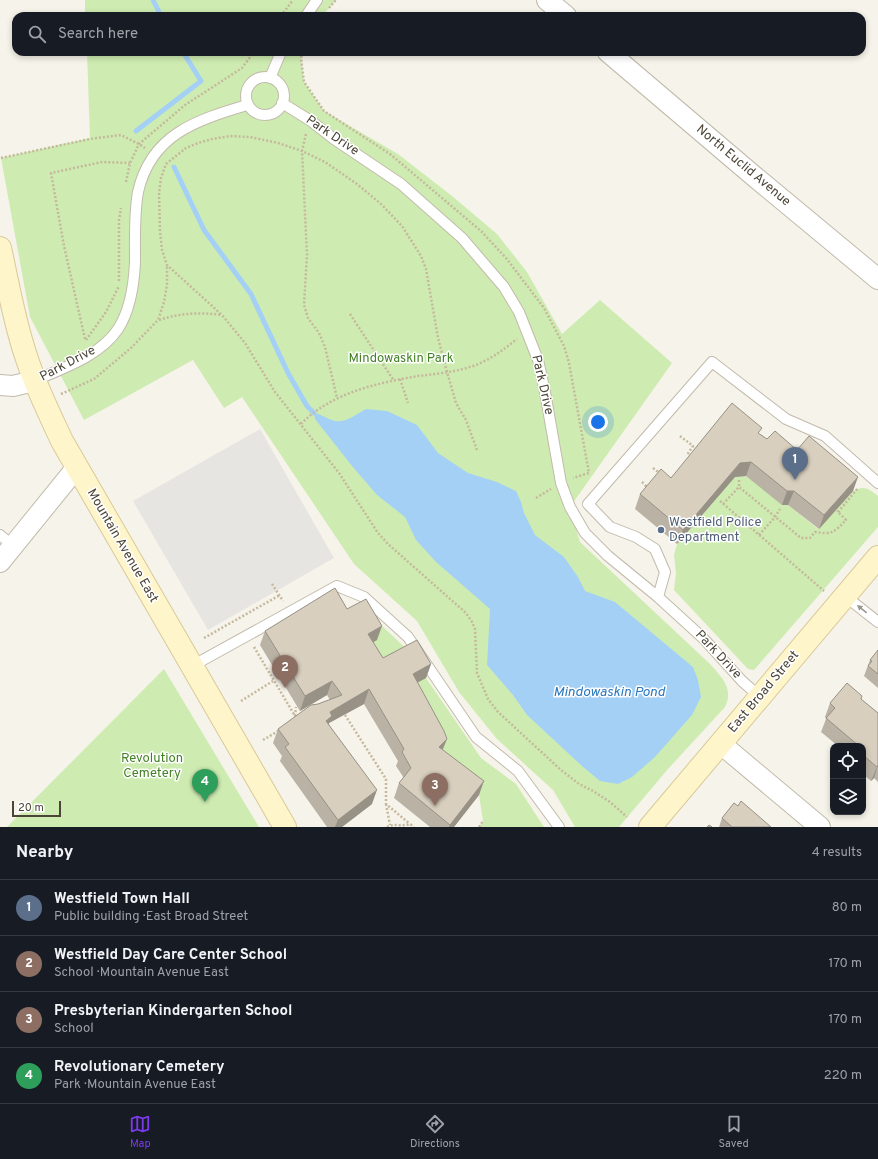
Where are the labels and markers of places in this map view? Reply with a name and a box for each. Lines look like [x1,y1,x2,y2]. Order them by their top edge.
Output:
pin: 1 [782,447,808,480]
place label: Westfield Police Department [669,515,761,546]
marker: Westfield Police Department [656,525,666,535]
pin: 2 [272,655,298,688]
pin: 4 [192,769,218,802]
pin: 3 [422,773,448,806]

